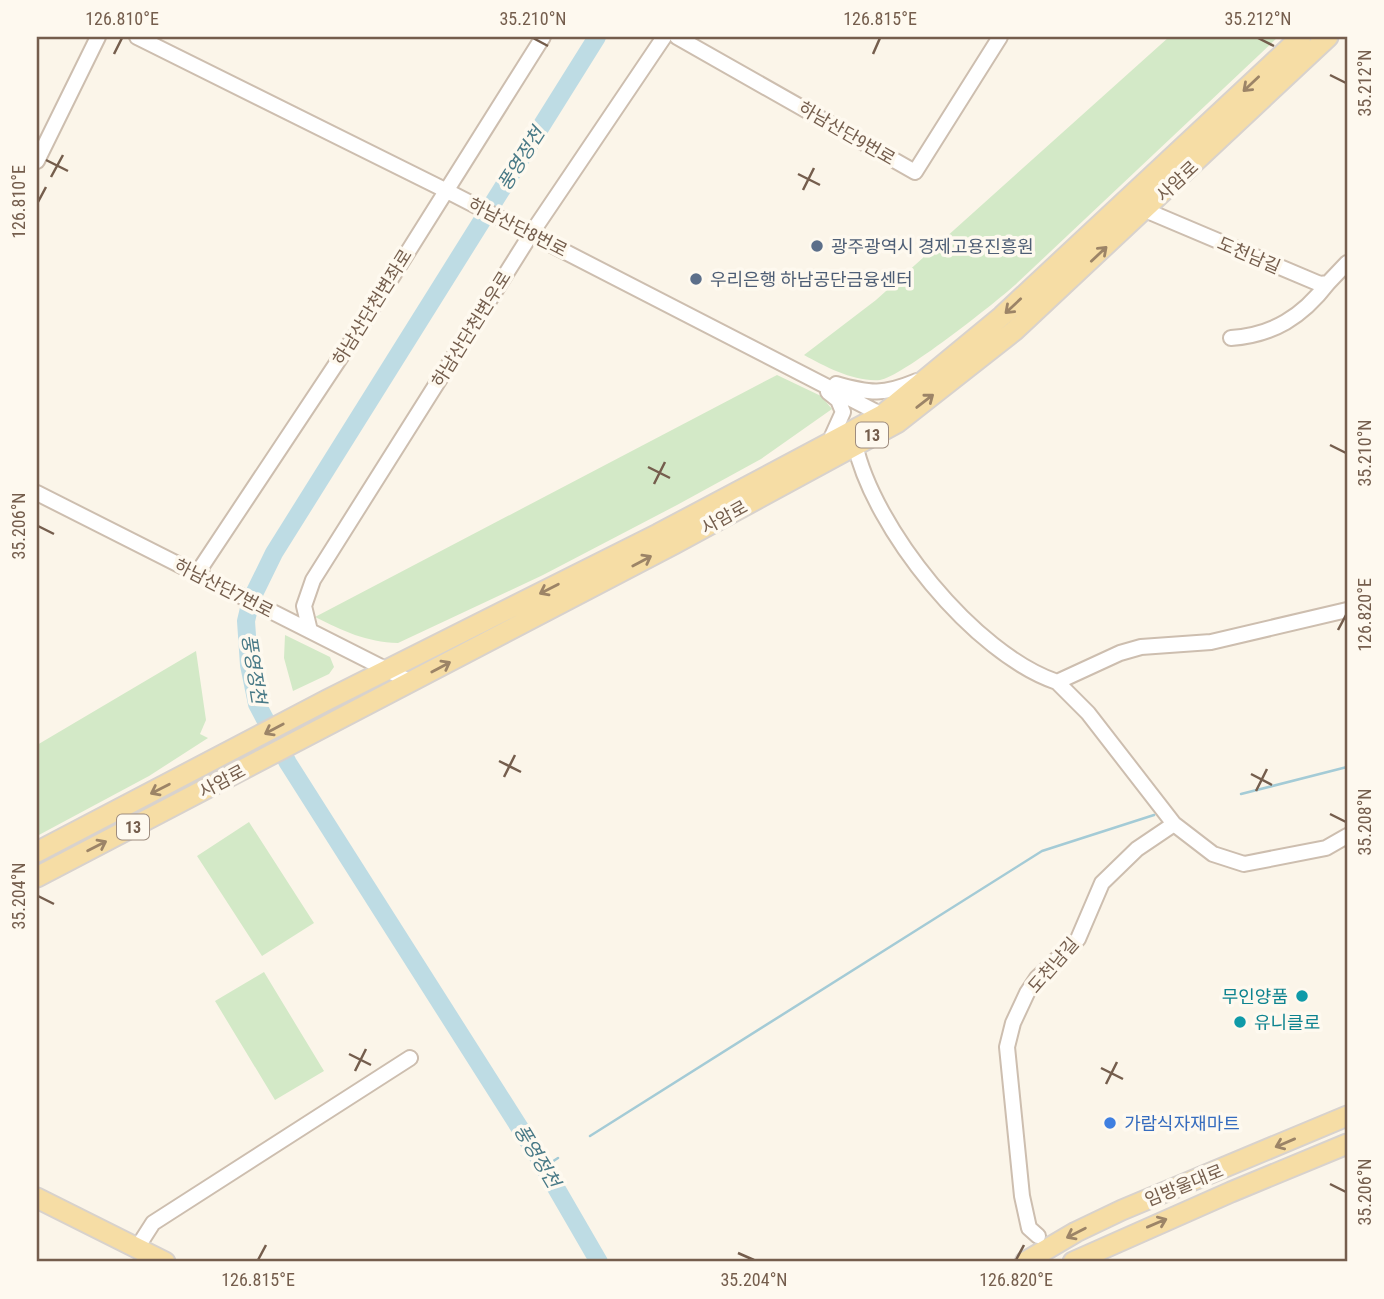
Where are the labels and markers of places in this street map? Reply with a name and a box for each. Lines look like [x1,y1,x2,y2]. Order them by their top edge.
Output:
place label: 광주광역시 경제고용진흥원 [831,236,1034,257]
marker: 광주광역시 경제고용진흥원 [809,238,825,254]
place label: 우리은행 하남공단금융센터 [710,269,913,290]
marker: 우리은행 하남공단금융센터 [688,271,704,287]
place label: 무인양품 [1222,986,1288,1007]
marker: 무인양품 [1294,988,1310,1004]
place label: 유니클로 [1254,1012,1320,1033]
marker: 유니클로 [1232,1014,1248,1030]
place label: 가람식자재마트 [1124,1113,1240,1134]
marker: 가람식자재마트 [1102,1115,1118,1131]

